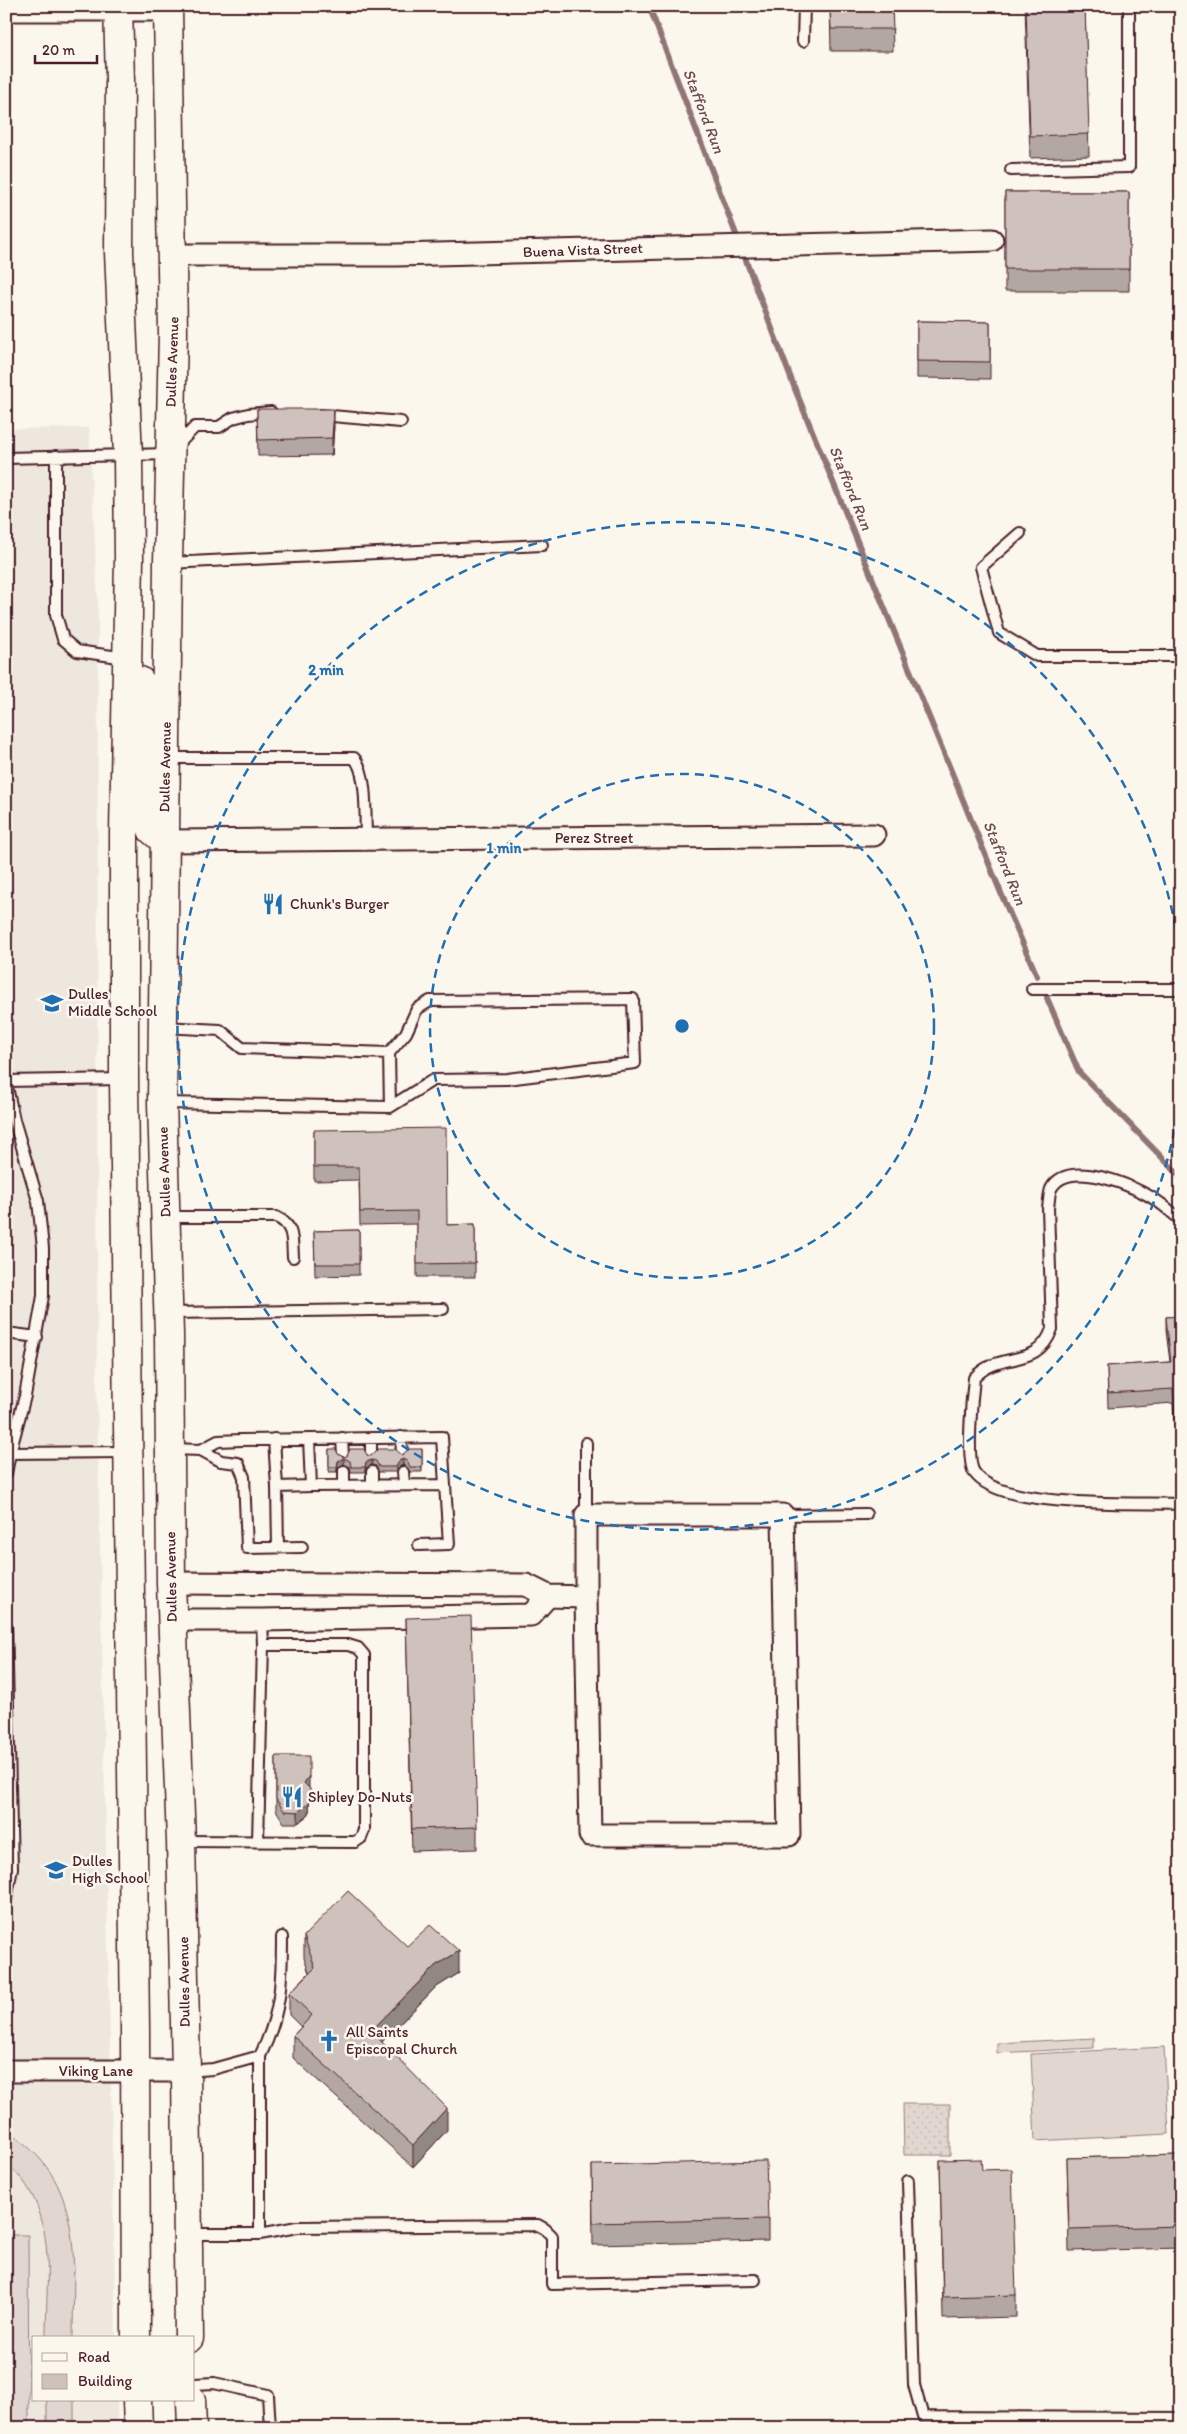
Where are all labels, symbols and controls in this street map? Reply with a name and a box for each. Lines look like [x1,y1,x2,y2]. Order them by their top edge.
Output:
scale bar [35,32,98,64]
text: 20 m [42,41,76,59]
water label: Stafford Run [679,66,729,156]
street label: Buena Vista Street [523,239,644,261]
street label: Dulles Avenue [161,316,183,408]
water label: Stafford Run [826,443,876,533]
text: 2 min [308,661,345,679]
street label: Dulles Avenue [155,721,175,813]
water label: Stafford Run [980,818,1030,908]
street label: Perez Street [555,829,634,847]
text: 1 min [487,839,522,857]
restaurant icon: Chunk's Burger [260,891,286,917]
place label: Chunk's Burger [290,895,389,913]
place label: Dulles Middle School [68,985,158,1020]
school or university icon: Dulles Middle School [39,990,65,1016]
centre of rings [673,1017,691,1035]
street label: Dulles Avenue [153,1126,175,1218]
street label: Dulles Avenue [161,1531,181,1623]
restaurant icon: Shipley Do-Nuts [279,1784,305,1810]
place label: Shipley Do-Nuts [308,1788,412,1806]
place label: Dulles High School [72,1852,149,1887]
school or university icon: Dulles High School [43,1857,69,1883]
street label: Dulles Avenue [174,1936,194,2028]
place label: All Saints Episcopal Church [346,2023,457,2058]
church icon: All Saints Episcopal Church [316,2028,342,2054]
street label: Viking Lane [59,2062,133,2080]
legend [32,2336,195,2402]
text: Road [78,2348,111,2366]
text: Building [78,2372,132,2390]

